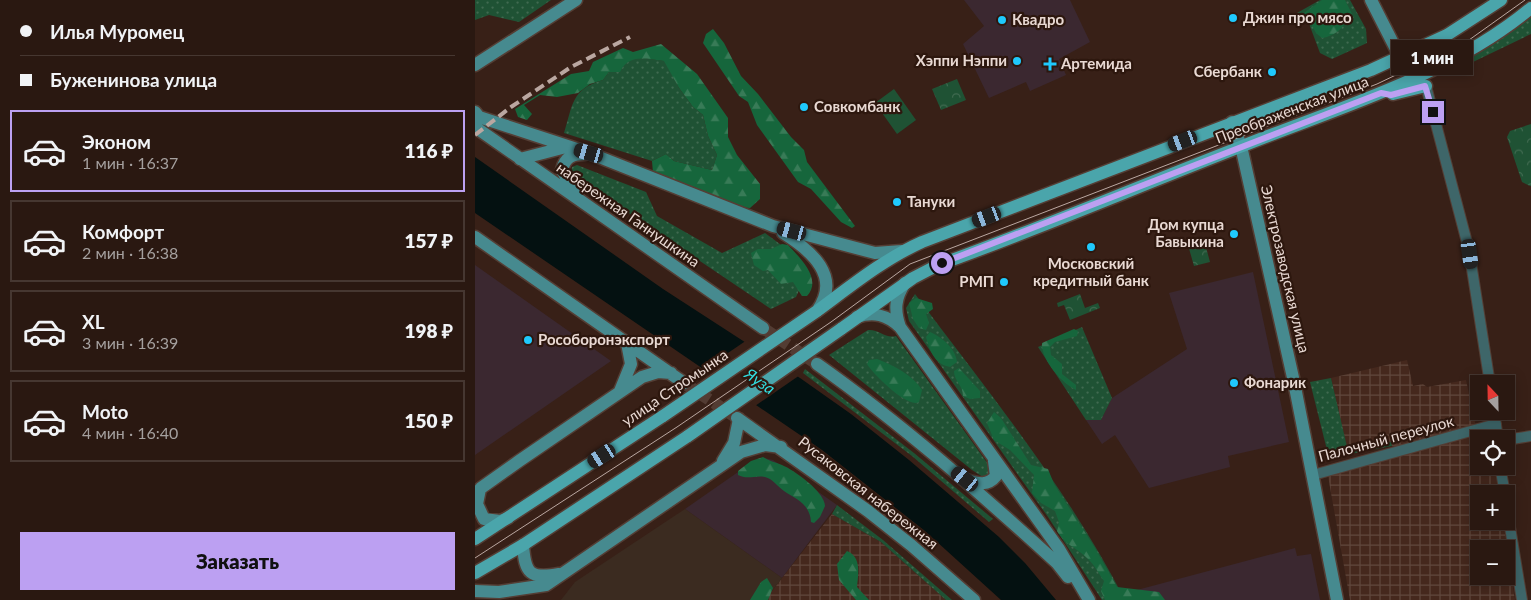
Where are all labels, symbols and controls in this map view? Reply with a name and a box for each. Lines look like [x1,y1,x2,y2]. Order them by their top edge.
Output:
place label: Джин про мясо [1243,8,1352,26]
place label: Квадро [1012,10,1064,28]
marker: Джин про мясо [1227,12,1239,24]
marker: Квадро [996,14,1008,26]
text: Илья Муромец [50,20,184,43]
callout: 1 мин [1392,39,1474,74]
text: 1 мин [1410,48,1454,67]
place label: Хэппи Нэппи [916,51,1007,69]
place label: Артемида [1060,54,1132,72]
marker: Хэппи Нэппи [1011,55,1023,67]
marker: Артемида [1043,57,1057,71]
place label: Сбербанк [1194,62,1263,80]
marker: Сбербанк [1266,66,1278,78]
text: Буженинова улица [50,68,217,91]
street label: Преображенская улица [1212,71,1371,147]
place label: Совкомбанк [814,97,901,115]
marker: Совкомбанк [798,101,810,113]
route end [1422,101,1444,123]
icon: car [22,129,67,174]
car [1166,129,1199,153]
text: Эконом [82,130,151,153]
text: 116 ₽ [404,139,453,162]
car [572,142,605,164]
text: 1 мин · 16:37 [82,153,178,172]
street label: набережная Ганнушкина [554,158,704,270]
street label: Электрозаводская улица [1258,183,1314,355]
place label: Тануки [907,192,955,210]
marker: Тануки [891,196,903,208]
car [970,205,1003,229]
place label: Дом купца Бавыкина [1148,215,1224,250]
icon: car [22,219,67,264]
text: Комфорт [82,220,164,243]
car [775,220,808,242]
marker: Дом купца Бавыкина [1228,228,1240,240]
text: 157 ₽ [404,229,453,252]
car [1460,238,1479,270]
marker: Московский кредитный банк [1085,241,1097,253]
text: 2 мин · 16:38 [82,243,178,262]
route start [931,252,953,274]
place label: Московский кредитный банк [1033,254,1150,289]
place label: РМП [959,272,994,290]
marker: РМП [998,276,1010,288]
icon: car [22,309,67,354]
text: XL [82,310,105,333]
text: 198 ₽ [404,319,453,342]
place label: Рособоронэкспорт [538,330,670,348]
text: 3 мин · 16:39 [82,333,178,352]
marker: Рособоронэкспорт [522,334,534,346]
street label: улица Стромынка [618,345,731,429]
water label: Яуза [741,363,779,398]
place label: Фонарик [1244,373,1307,391]
north arrow [1470,375,1515,420]
map controls [1470,375,1515,585]
marker: Фонарик [1228,377,1240,389]
icon: car [22,399,67,444]
text: Moto [82,400,128,423]
text: 150 ₽ [404,409,453,432]
street label: Палочный переулок [1316,411,1456,465]
text: 4 мин · 16:40 [82,423,178,442]
button: locate [1470,430,1515,475]
street label: Русаковская набережная [795,432,942,552]
car [585,442,618,470]
car [948,464,981,494]
button: + [1470,485,1515,530]
button: Заказать [20,532,455,590]
button: − [1470,540,1515,585]

